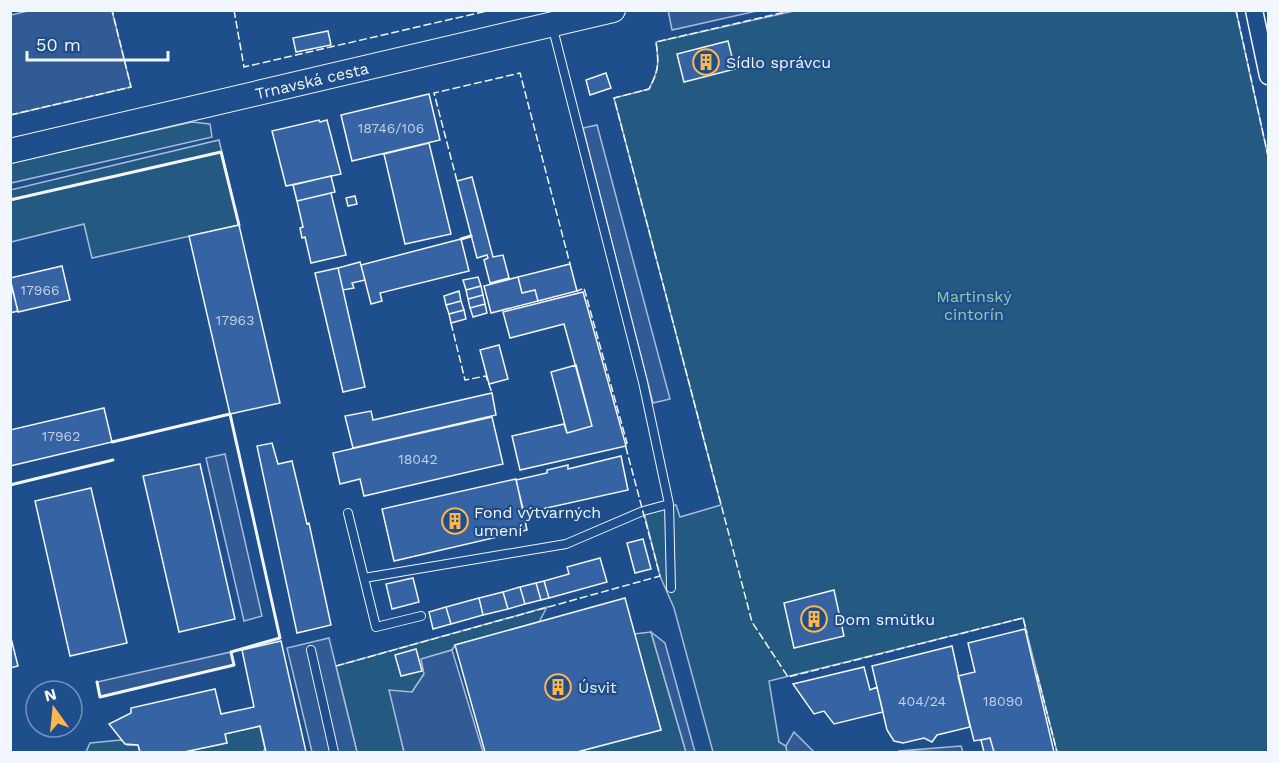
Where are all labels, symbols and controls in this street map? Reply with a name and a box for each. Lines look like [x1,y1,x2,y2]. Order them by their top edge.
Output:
scale bar [27,24,168,62]
text: 50 m [36,34,81,55]
building icon: Sídlo správcu [691,47,721,77]
place label: Sídlo správcu [726,53,831,72]
street label: Trnavská cesta [253,59,371,103]
house number: 18746/106 [358,120,424,136]
house number: 17966 [21,282,59,298]
park label: Martinský cintorín [936,287,1012,324]
house number: 17963 [216,312,254,328]
house number: 17962 [42,428,80,444]
house number: 18042 [398,451,438,467]
place label: Fond výtvarných umení [474,503,601,540]
building icon: Fond výtvarných umení [440,506,470,536]
building icon: Dom smútku [799,604,829,634]
place label: Dom smútku [834,610,935,629]
building icon: Úsvit [543,672,573,702]
place label: Úsvit [578,678,617,697]
north arrow [24,679,84,739]
text: N [42,684,58,706]
house number: 404/24 [898,693,946,709]
house number: 18090 [983,693,1023,709]

